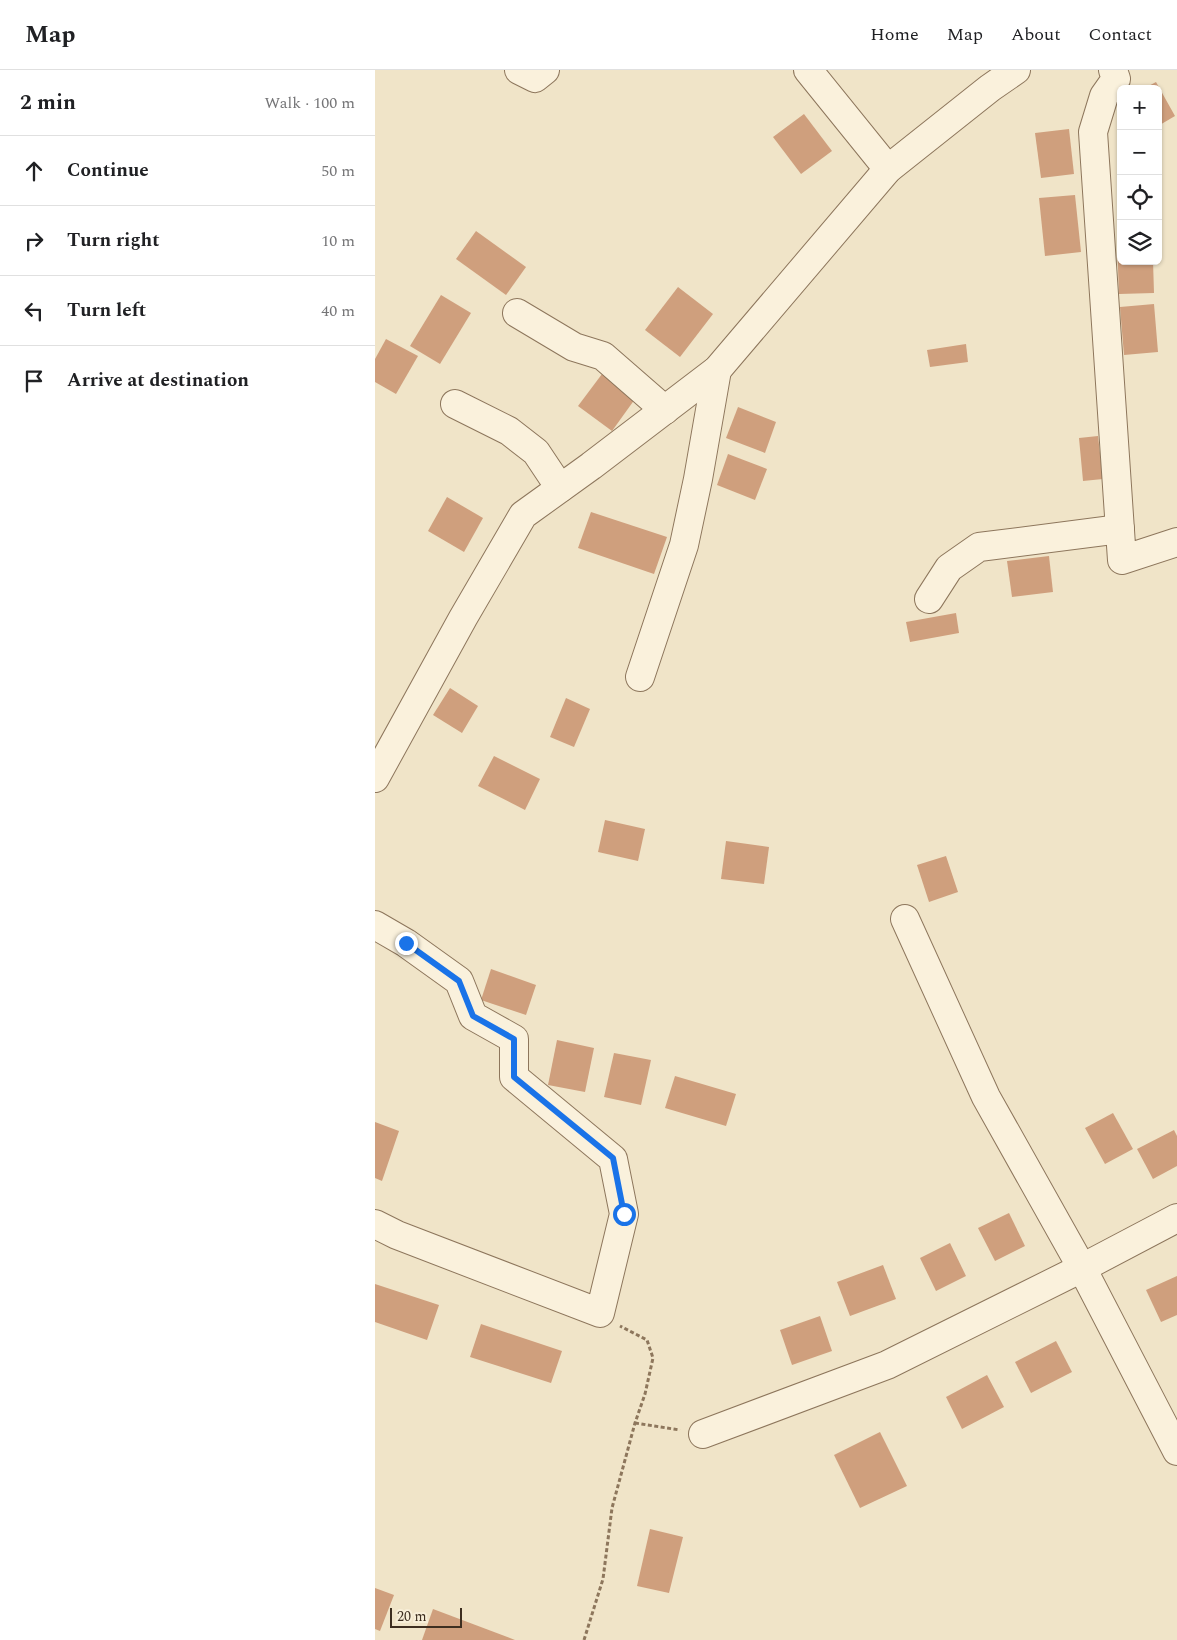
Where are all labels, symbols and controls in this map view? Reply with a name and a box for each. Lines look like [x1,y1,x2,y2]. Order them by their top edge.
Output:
text: Map [25,17,75,53]
text: Home [870,21,919,48]
text: Map [947,21,983,48]
text: About [1011,21,1061,48]
text: Contact [1089,21,1152,48]
map controls [1117,85,1162,265]
button: + [1117,85,1162,130]
text: 2 min [20,87,76,119]
text: Walk · 100 m [264,91,355,115]
button: − [1117,130,1162,175]
text: Continue [67,156,149,185]
icon: ahead [20,157,48,185]
text: 50 m [321,159,355,183]
button: locate [1117,175,1162,220]
button: layers [1117,220,1162,265]
text: Turn right [67,226,160,255]
icon: right [20,227,48,255]
text: 10 m [321,229,355,253]
text: Turn left [67,296,146,325]
icon: left [20,297,48,325]
text: 40 m [321,299,355,323]
text: Arrive at destination [67,366,249,395]
icon: arrive [20,367,48,395]
route end [395,932,418,955]
route start [613,1203,636,1226]
scale bar [390,1605,463,1628]
text: 20 m [397,1606,427,1627]

